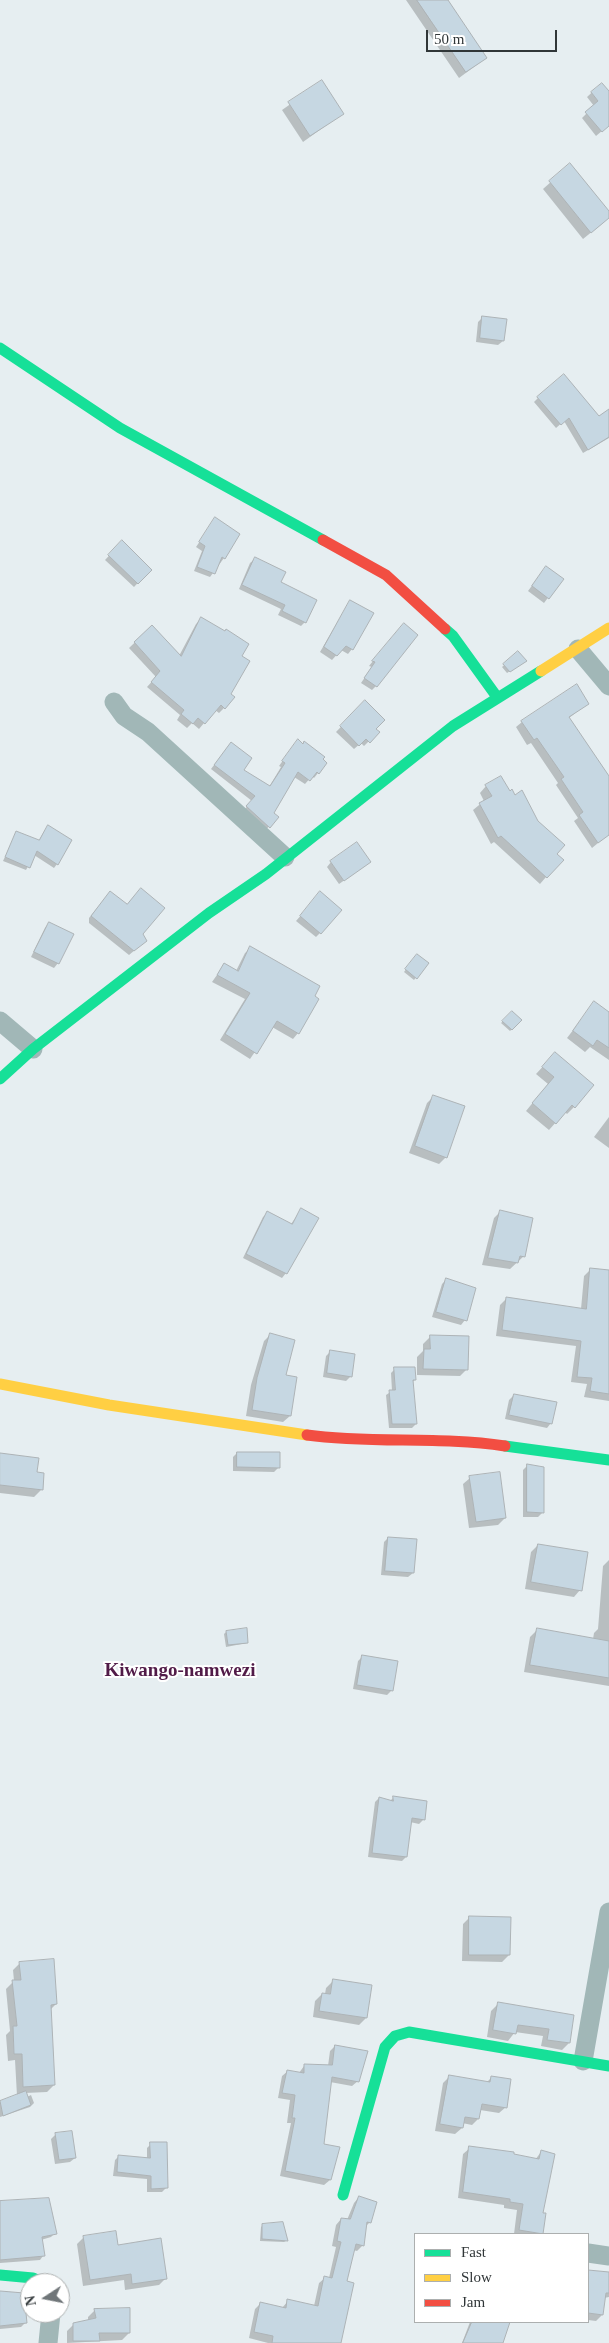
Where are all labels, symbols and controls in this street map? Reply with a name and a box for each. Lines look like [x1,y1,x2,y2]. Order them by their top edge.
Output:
scale bar [429,20,560,52]
text: 50 m [434,31,464,47]
district label: Kiwango-namwezi [105,1660,255,1682]
legend [414,2233,589,2323]
text: Fast [461,2244,486,2260]
text: Slow [461,2269,492,2285]
north arrow [20,2273,70,2323]
text: N [22,2294,39,2307]
text: Jam [461,2294,485,2310]

